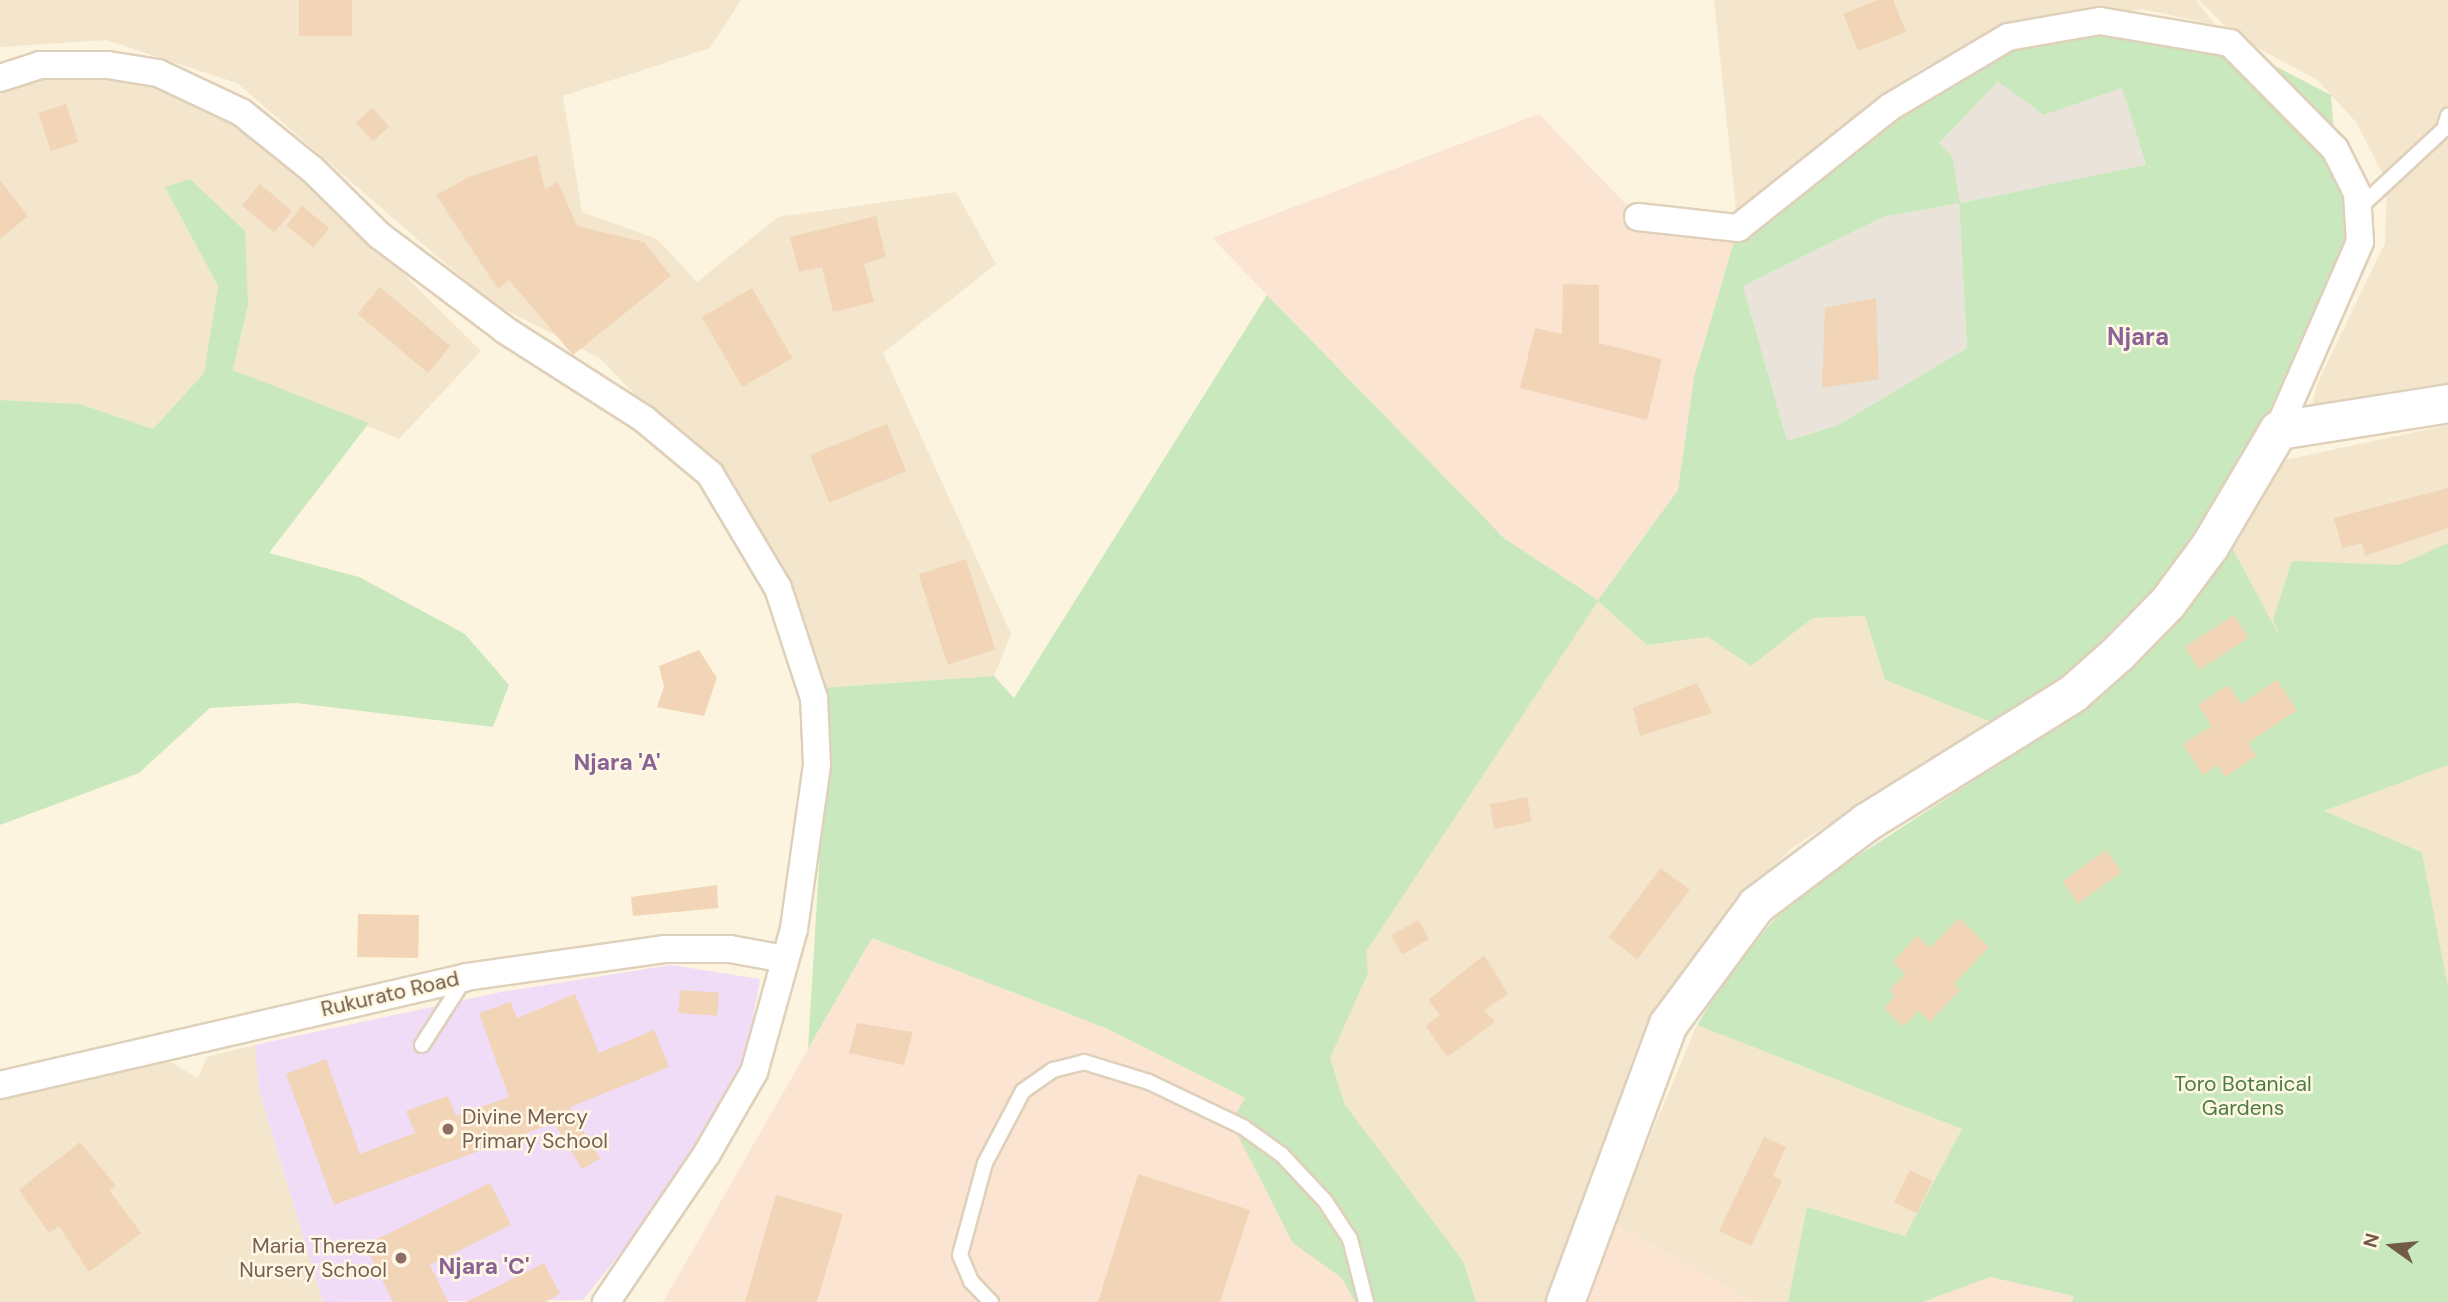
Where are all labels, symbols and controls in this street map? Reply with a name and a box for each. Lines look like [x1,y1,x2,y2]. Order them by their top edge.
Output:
district label: Njara [2107,323,2169,351]
district label: Njara 'A' [573,748,661,776]
street label: Rukurato Road [319,966,461,1022]
park label: Toro Botanical Gardens [2174,1071,2312,1121]
place label: Divine Mercy Primary School [462,1104,608,1154]
marker: Divine Mercy Primary School [440,1121,456,1137]
north arrow [2357,1211,2427,1281]
text: N [2357,1231,2385,1250]
place label: Maria Thereza Nursery School [239,1233,387,1283]
marker: Maria Thereza Nursery School [393,1250,409,1266]
district label: Njara 'C' [439,1252,529,1280]

